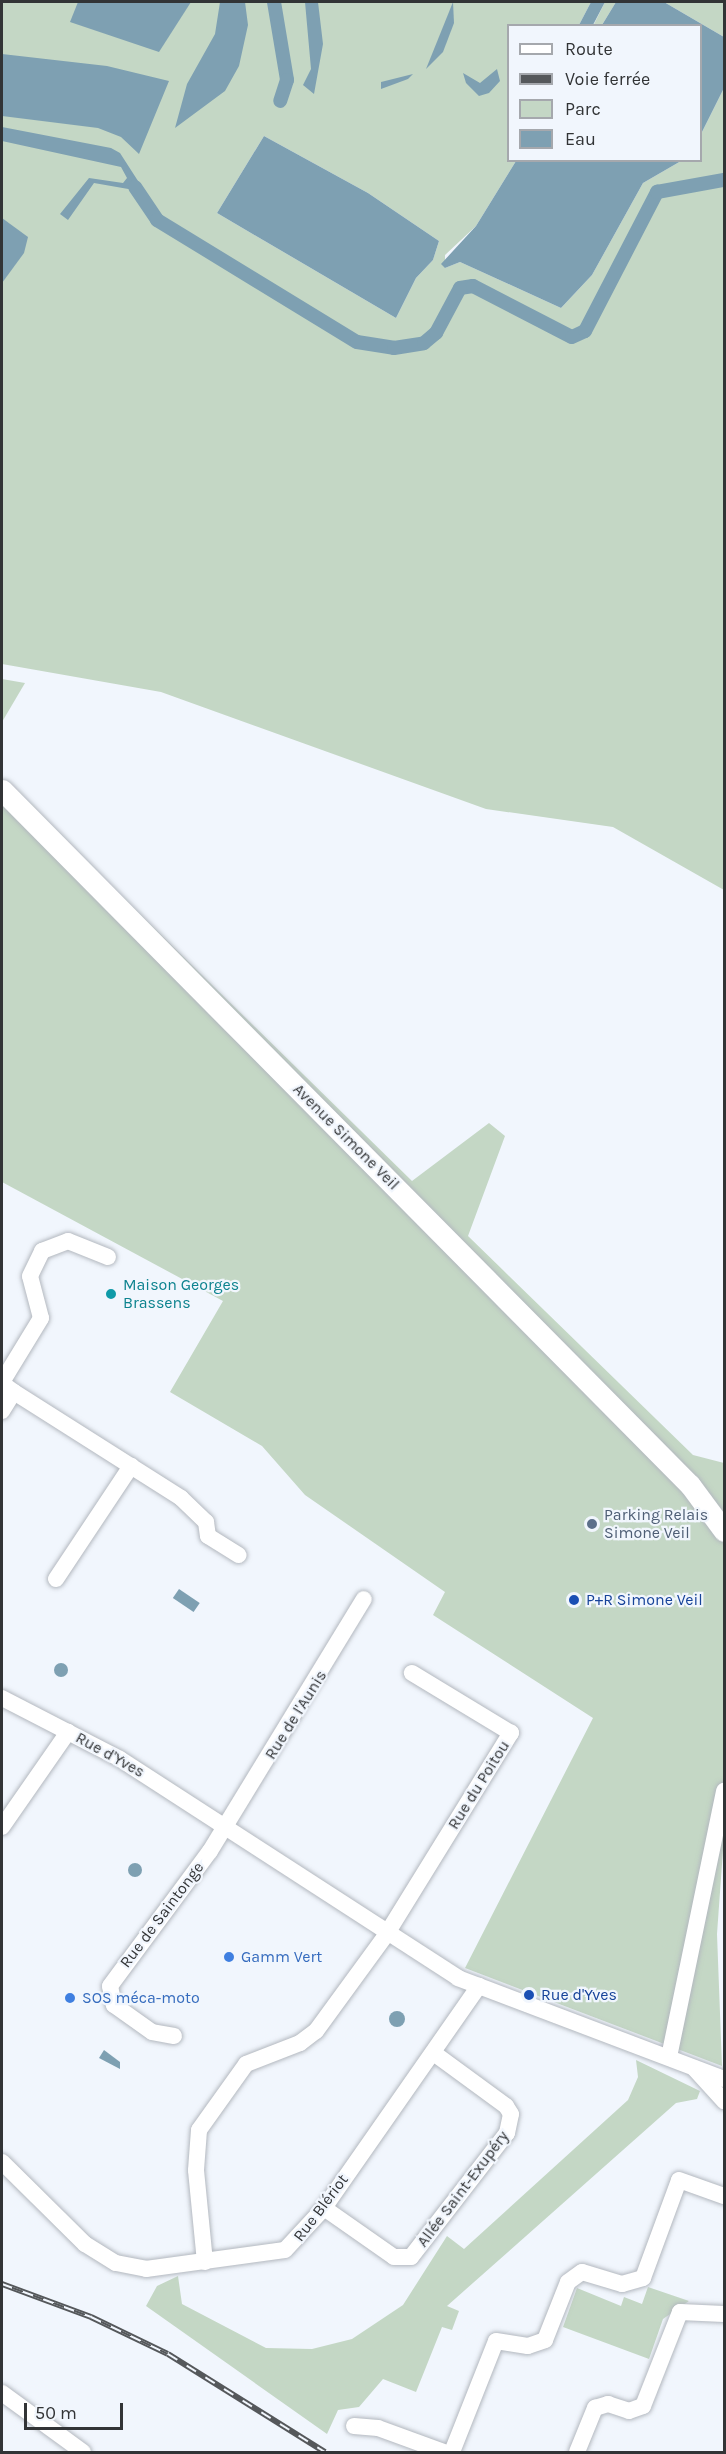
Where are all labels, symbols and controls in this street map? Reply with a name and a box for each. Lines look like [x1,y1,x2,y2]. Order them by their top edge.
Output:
legend [507,24,702,162]
text: Route [565,38,613,60]
text: Voie ferrée [565,68,650,90]
text: Parc [565,98,601,120]
text: Eau [565,128,596,150]
street label: Avenue Simone Veil [289,1080,403,1194]
place label: Maison Georges Brassens [123,1275,239,1313]
marker: Maison Georges Brassens [104,1287,118,1301]
place label: Parking Relais Simone Veil [604,1505,708,1543]
marker: Parking Relais Simone Veil [585,1517,599,1531]
place label: P+R Simone Veil [586,1590,703,1610]
marker: P+R Simone Veil [567,1593,581,1607]
street label: Rue de l'Aunis [261,1667,331,1763]
street label: Rue d'Yves [72,1728,148,1782]
street label: Rue du Poitou [444,1737,514,1833]
street label: Rue de Saintonge [116,1858,208,1972]
place label: Gamm Vert [241,1947,322,1967]
marker: Gamm Vert [222,1950,236,1964]
place label: Rue d'Yves [541,1985,617,2005]
place label: SOS méca-moto [82,1988,200,2008]
marker: Rue d'Yves [522,1988,536,2002]
marker: SOS méca-moto [63,1991,77,2005]
street label: Allée Saint-Exupéry [413,2127,513,2251]
street label: Rue Blériot [289,2170,353,2246]
scale bar [27,2391,126,2429]
text: 50 m [35,2402,77,2424]

